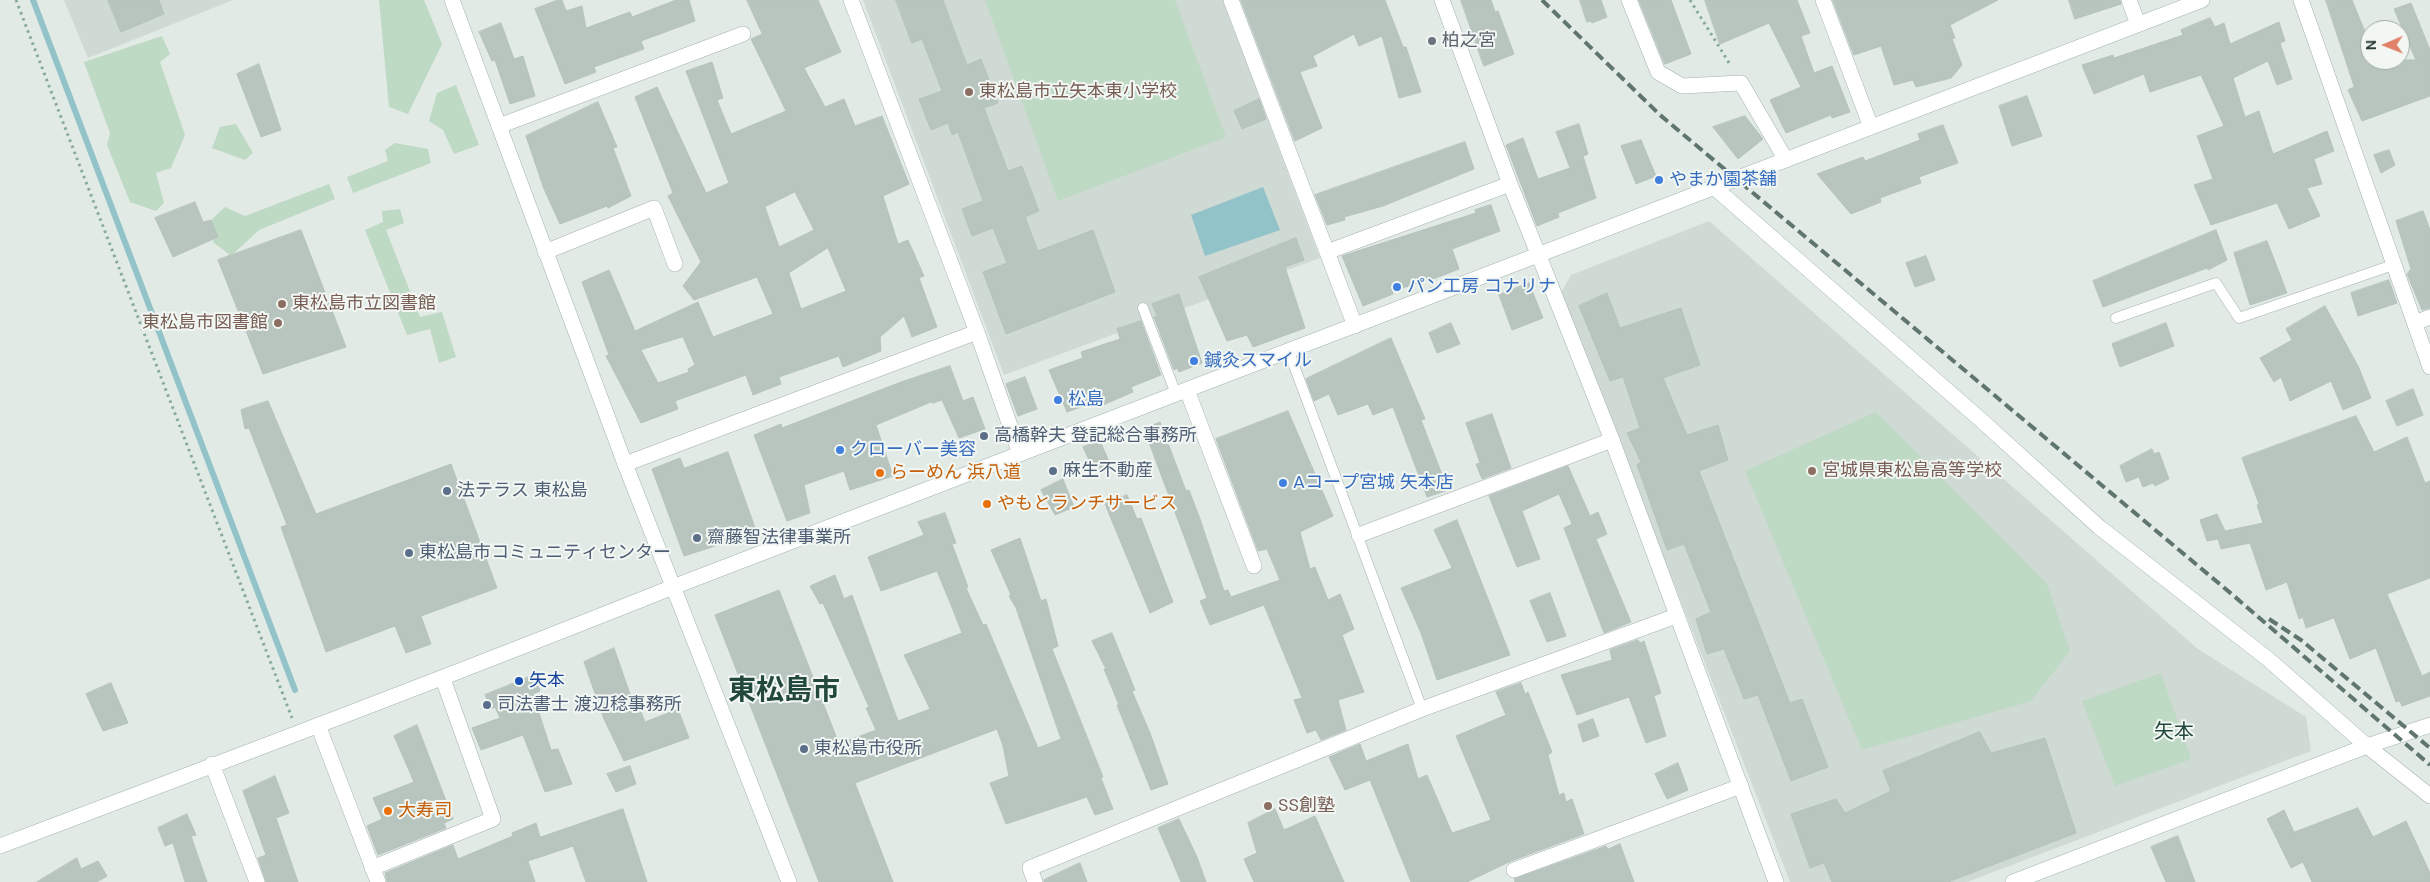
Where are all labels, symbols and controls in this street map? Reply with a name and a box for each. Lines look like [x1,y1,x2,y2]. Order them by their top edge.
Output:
north arrow [2360,20,2410,70]
place label: 柏之宮 [1442,30,1496,52]
marker: 柏之宮 [1426,35,1438,47]
text: N [2362,40,2380,51]
place label: 東松島市立矢本東小学校 [979,81,1177,103]
marker: 東松島市立矢本東小学校 [963,86,975,98]
place label: やまか園茶舗 [1669,169,1777,191]
marker: やまか園茶舗 [1653,174,1665,186]
place label: パン工房 コナリナ [1407,276,1556,298]
marker: パン工房 コナリナ [1391,281,1403,293]
place label: 東松島市立図書館 [292,293,436,315]
marker: 東松島市立図書館 [276,298,288,310]
place label: 東松島市図書館 [142,312,268,334]
marker: 東松島市図書館 [272,317,284,329]
place label: 鍼灸スマイル [1204,350,1312,372]
marker: 鍼灸スマイル [1188,355,1200,367]
place label: 松島 [1068,389,1104,411]
marker: 松島 [1052,394,1064,406]
place label: 高橋幹夫 登記総合事務所 [994,425,1197,447]
marker: 高橋幹夫 登記総合事務所 [978,430,990,442]
place label: クローバー美容 [850,439,976,461]
marker: クローバー美容 [834,444,846,456]
place label: 麻生不動産 [1063,460,1153,482]
place label: 宮城県東松島高等学校 [1822,460,2002,482]
place label: らーめん 浜八道 [890,462,1021,484]
marker: 麻生不動産 [1047,465,1059,477]
marker: 宮城県東松島高等学校 [1806,465,1818,477]
marker: らーめん 浜八道 [874,467,886,479]
place label: Aコープ宮城 矢本店 [1293,472,1454,494]
marker: Aコープ宮城 矢本店 [1277,477,1289,489]
place label: 法テラス 東松島 [457,480,588,502]
marker: 法テラス 東松島 [441,485,453,497]
place label: やもとランチサービス [997,493,1177,515]
marker: やもとランチサービス [981,498,993,510]
place label: 齋藤智法律事業所 [707,527,851,549]
marker: 齋藤智法律事業所 [691,532,703,544]
place label: 東松島市コミュニティセンター [419,542,671,564]
marker: 東松島市コミュニティセンター [403,547,415,559]
place label: 矢本 [529,670,565,692]
marker: 矢本 [513,675,525,687]
district label: 東松島市 [728,675,840,709]
place label: 司法書士 渡辺稔事務所 [497,694,682,716]
marker: 司法書士 渡辺稔事務所 [481,699,493,711]
district label: 矢本 [2154,721,2194,745]
place label: 東松島市役所 [814,738,922,760]
marker: 東松島市役所 [798,743,810,755]
place label: SS創塾 [1278,795,1335,817]
place label: 大寿司 [398,800,452,822]
marker: SS創塾 [1262,800,1274,812]
marker: 大寿司 [382,805,394,817]

